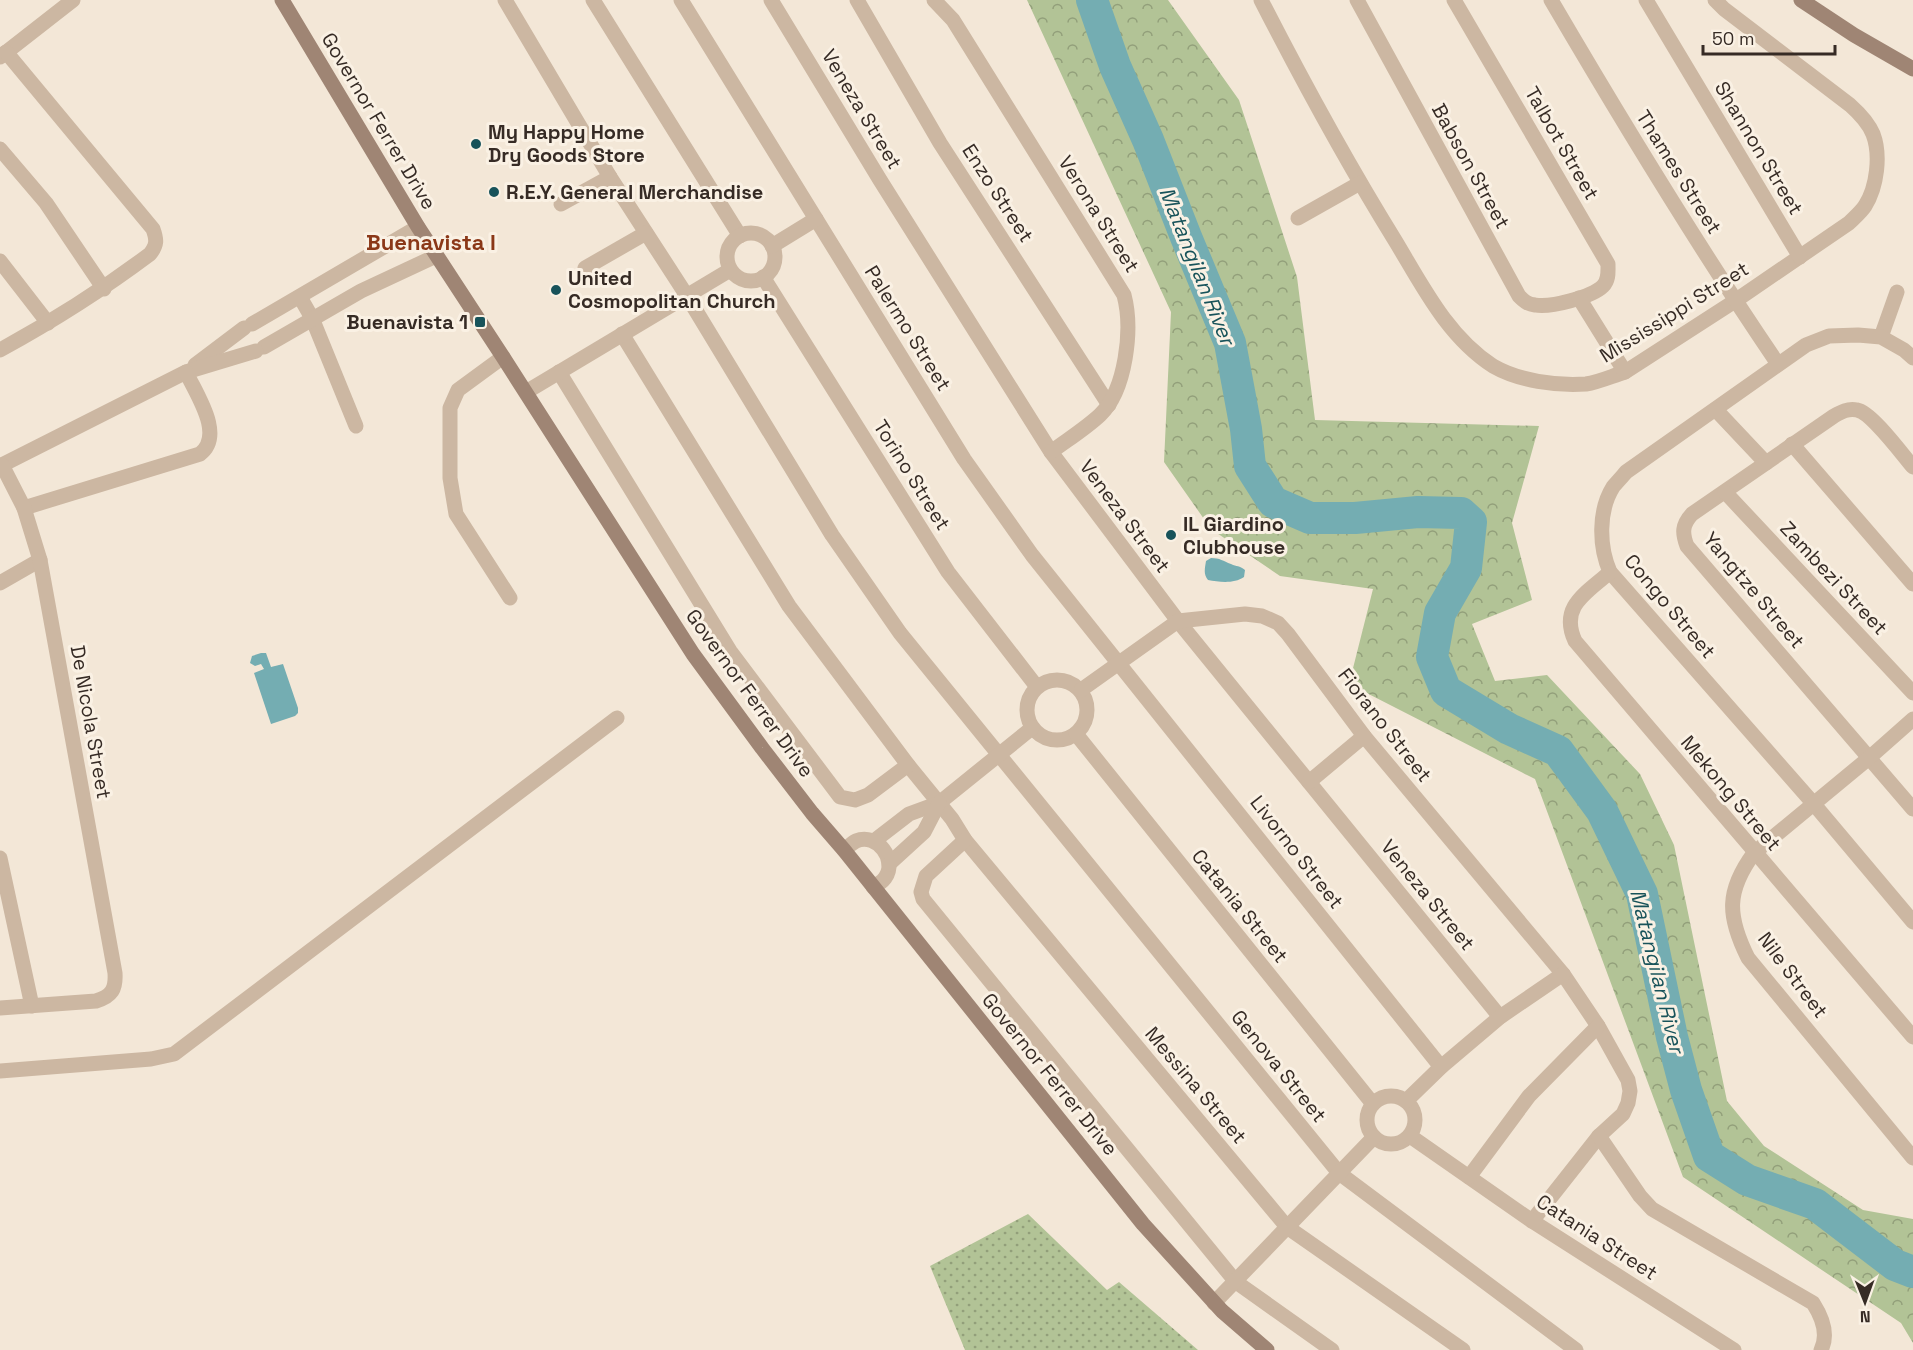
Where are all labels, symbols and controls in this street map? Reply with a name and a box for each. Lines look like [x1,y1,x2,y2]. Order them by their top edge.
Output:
scale bar [1703,18,1835,56]
text: 50 m [1712,27,1754,50]
street label: Governor Ferrer Drive [316,28,442,214]
street label: Veneza Street [816,44,908,174]
street label: Shannon Street [1709,76,1809,220]
street label: Talbot Street [1519,82,1605,204]
street label: Babson Street [1426,99,1516,233]
street label: Thames Street [1631,105,1727,239]
place label: My Happy Home Dry Goods Store [488,119,645,168]
marker: My Happy Home Dry Goods Store [469,137,483,151]
street label: Enzo Street [957,139,1039,247]
street label: Verona Street [1053,151,1145,277]
place label: R.E.Y. General Merchandise [506,179,763,205]
water label: Matangilan River [1154,183,1242,351]
marker: R.E.Y. General Merchandise [487,185,501,199]
district label: Buenavista I [366,228,496,256]
street label: Mississippi Street [1595,256,1753,368]
street label: Palermo Street [859,260,957,396]
place label: United Cosmopolitan Church [568,265,776,314]
marker: United Cosmopolitan Church [549,283,563,297]
place label: Buenavista 1 [346,309,468,335]
marker: Buenavista 1 [473,315,487,329]
street label: Torino Street [868,415,956,535]
street label: Veneza Street [1074,454,1176,578]
place label: IL Giardino Clubhouse [1183,511,1285,560]
street label: Zambezi Street [1775,516,1893,640]
street label: Yangtze Street [1698,526,1810,654]
marker: IL Giardino Clubhouse [1164,528,1178,542]
street label: Congo Street [1619,548,1721,664]
street label: Governor Ferrer Drive [680,604,820,782]
street label: De Nicola Street [65,643,117,801]
street label: Fiorano Street [1332,663,1438,787]
street label: Mekong Street [1675,730,1787,856]
street label: Livorno Street [1245,790,1349,914]
street label: Veneza Street [1375,834,1481,956]
street label: Catania Street [1186,844,1294,968]
water label: Matangilan River [1624,886,1691,1058]
street label: Nile Street [1752,927,1834,1023]
street label: Governor Ferrer Drive [976,987,1124,1161]
street label: Genova Street [1226,1004,1332,1128]
street label: Messina Street [1139,1021,1253,1149]
street label: Catania Street [1532,1188,1662,1286]
north arrow [1835,1272,1895,1332]
text: N [1860,1306,1871,1327]

